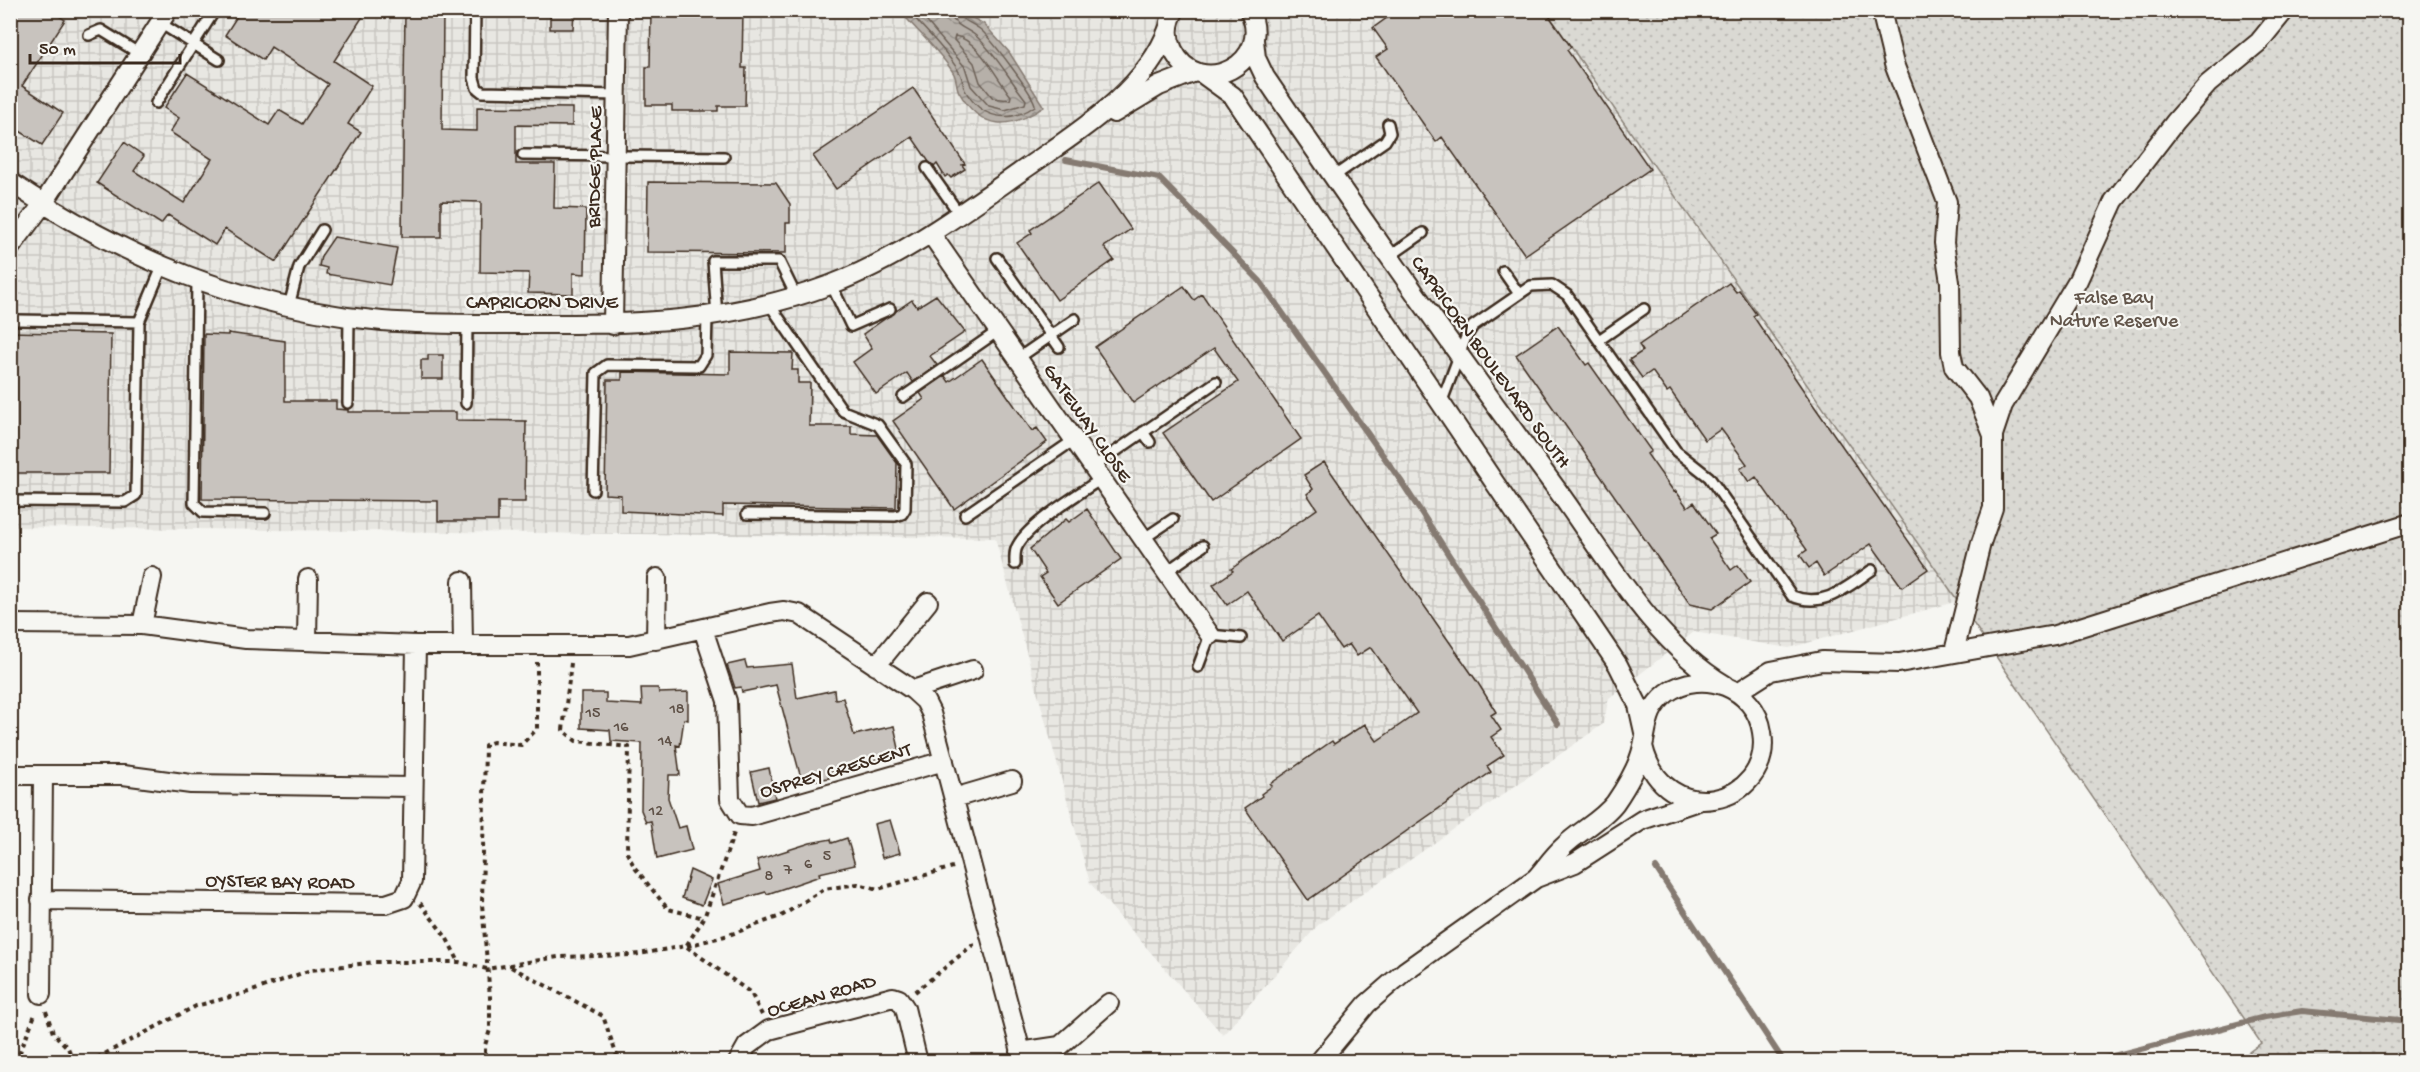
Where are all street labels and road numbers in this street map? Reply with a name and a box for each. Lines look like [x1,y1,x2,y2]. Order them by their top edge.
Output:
street label: BRIDGE PLACE [584,104,609,229]
street label: CAPRICORN BOULEVARD SOUTH [1404,252,1574,474]
street label: CAPRICORN DRIVE [466,293,620,316]
street label: GATEWAY CLOSE [1037,360,1136,489]
street label: OSPREY CRESCENT [758,739,916,805]
street label: OYSTER BAY ROAD [205,871,356,896]
street label: OCEAN ROAD [765,971,880,1024]

